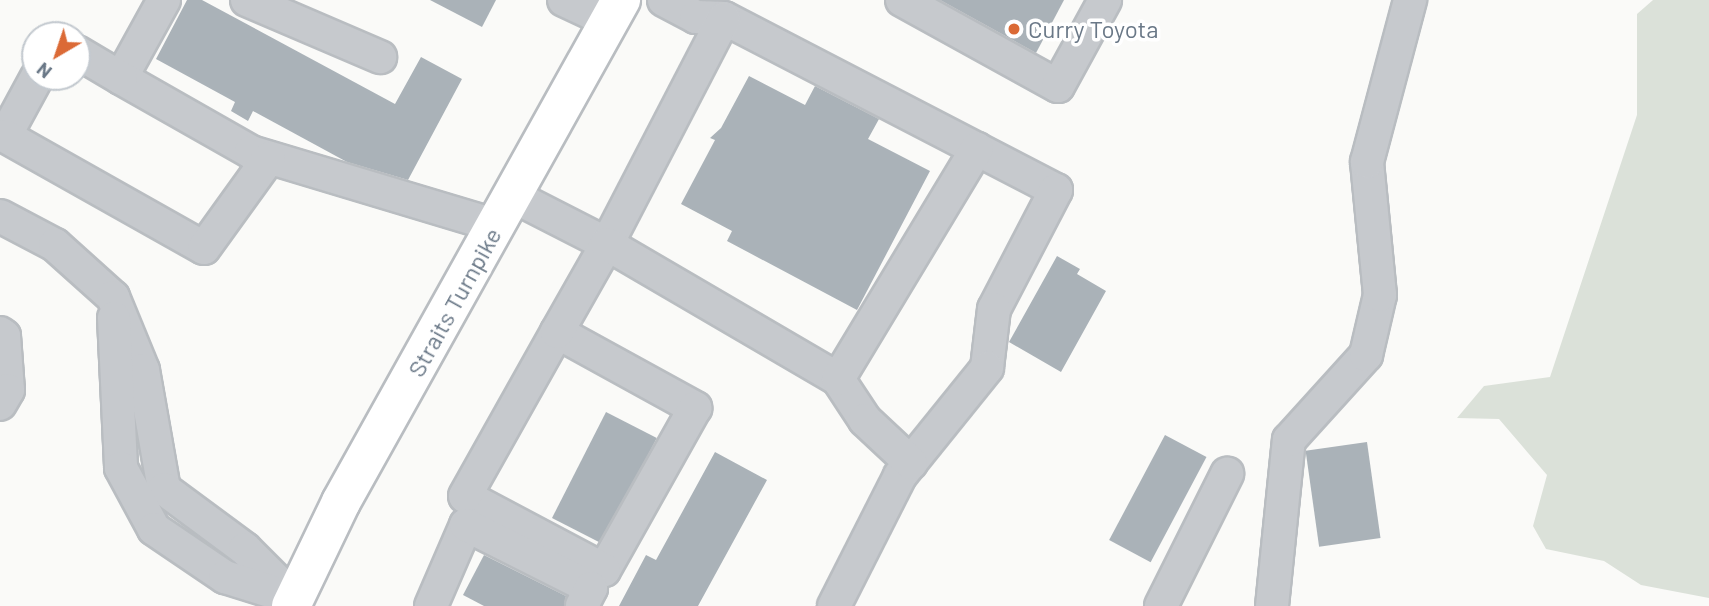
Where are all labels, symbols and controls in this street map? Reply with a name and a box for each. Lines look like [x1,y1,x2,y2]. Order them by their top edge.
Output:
place label: Curry Toyota [1028,15,1159,43]
north arrow [21,21,91,91]
marker: Curry Toyota [1006,21,1022,37]
text: N [32,58,56,84]
street label: Straits Turnpike [401,223,507,381]

